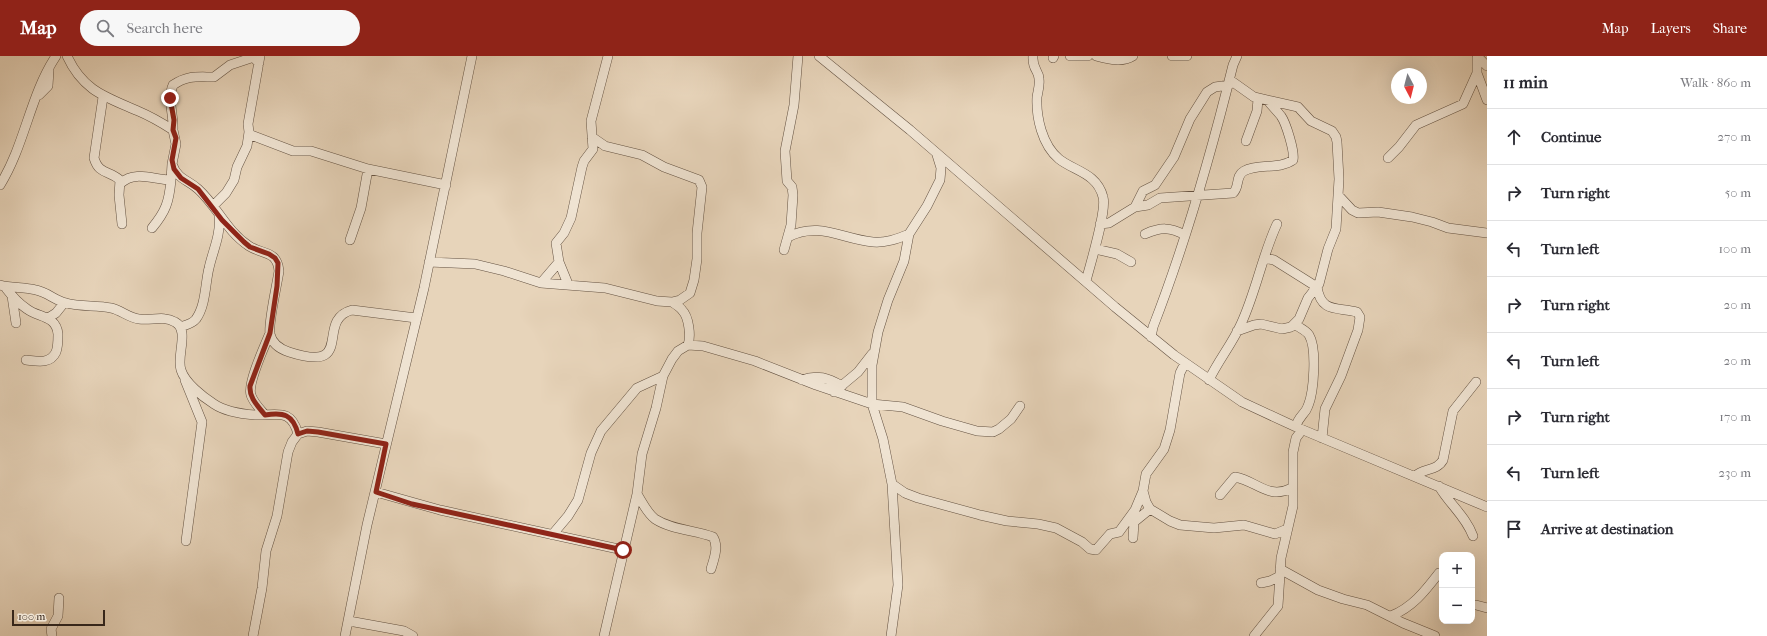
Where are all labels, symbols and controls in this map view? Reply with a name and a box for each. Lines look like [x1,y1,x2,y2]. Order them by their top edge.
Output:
search box [80,10,360,46]
text: Map [20,17,56,39]
icon: search [94,17,116,39]
text: Search here [126,19,203,37]
text: Map [1602,20,1629,37]
text: Layers [1651,20,1691,37]
text: Share [1713,20,1747,37]
north arrow [1391,68,1427,104]
text: 11 min [1503,72,1548,92]
text: Walk · 860 m [1680,75,1751,90]
route end [161,89,179,107]
icon: ahead [1503,126,1525,148]
text: Continue [1541,128,1601,146]
text: 270 m [1717,129,1751,144]
icon: right [1503,182,1525,204]
text: Turn right [1541,184,1610,202]
text: 50 m [1725,185,1751,200]
icon: left [1503,238,1525,260]
text: Turn left [1541,240,1599,258]
text: 100 m [1718,241,1751,256]
icon: right [1503,294,1525,316]
text: Turn right [1541,296,1610,314]
text: 20 m [1724,297,1751,312]
icon: left [1503,350,1525,372]
text: Turn left [1541,352,1599,370]
text: 20 m [1724,353,1751,368]
icon: right [1503,406,1525,428]
text: Turn right [1541,408,1610,426]
text: 170 m [1719,409,1751,424]
icon: left [1503,462,1525,484]
text: Turn left [1541,464,1599,482]
text: 230 m [1718,465,1751,480]
icon: arrive [1503,518,1525,540]
text: Arrive at destination [1541,520,1673,538]
route start [614,541,632,559]
map controls [1439,552,1475,624]
button: + [1439,552,1475,588]
button: − [1439,588,1475,624]
scale bar [12,608,105,627]
text: 100 m [18,610,46,623]

